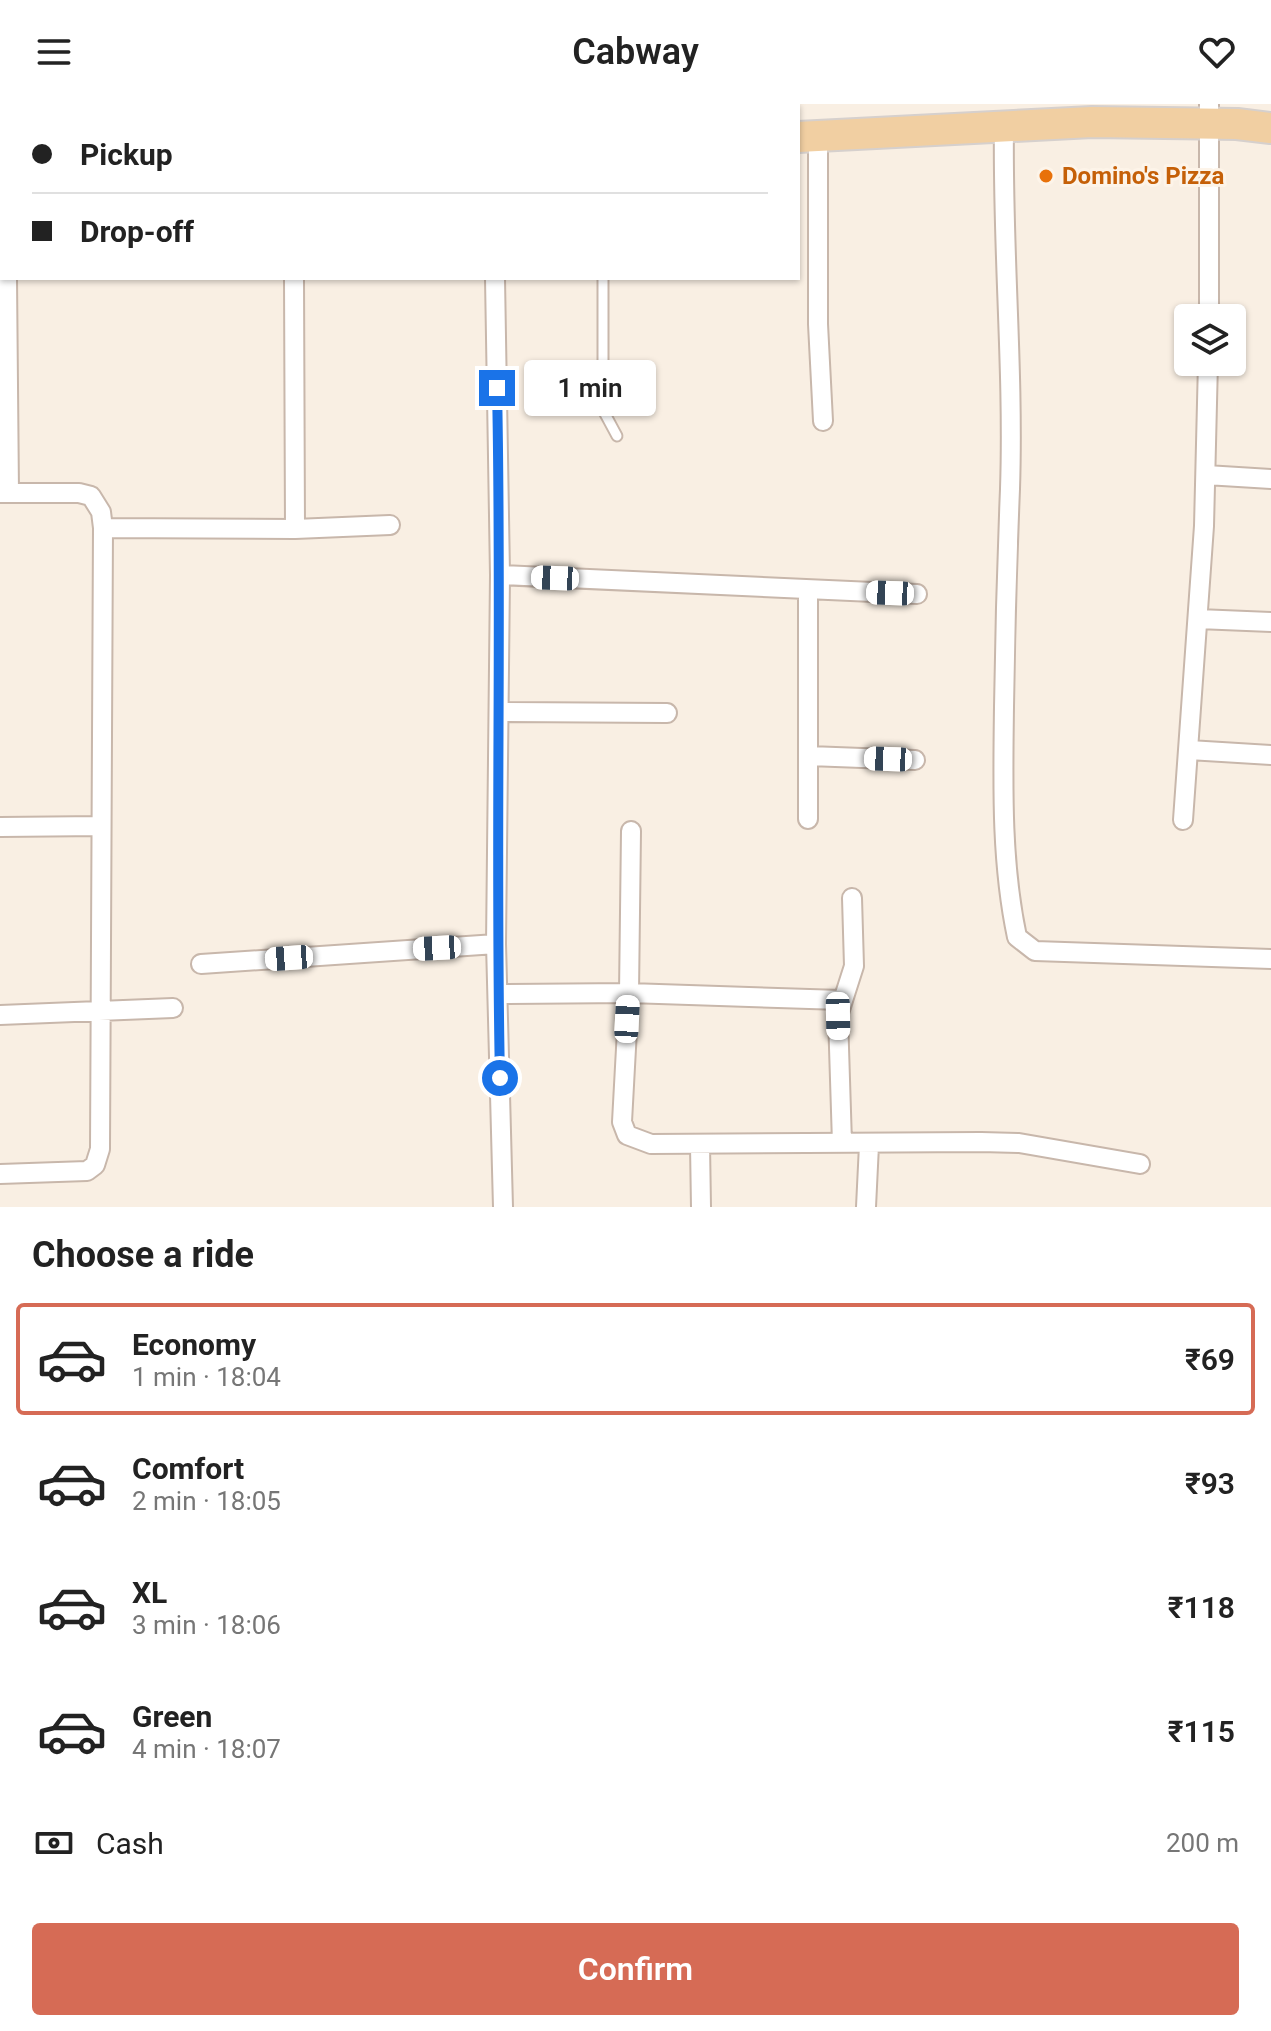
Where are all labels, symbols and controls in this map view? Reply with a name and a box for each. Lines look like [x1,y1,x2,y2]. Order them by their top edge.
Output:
icon: menu [32,30,76,74]
icon: heart [1195,30,1239,74]
text: Cabway [572,31,699,73]
text: Pickup [80,137,173,172]
place label: Domino's Pizza [1062,162,1224,190]
marker: Domino's Pizza [1037,167,1055,185]
text: Drop-off [80,214,194,249]
map controls [1174,304,1246,376]
button: layers [1174,304,1246,376]
callout: 1 min [525,360,657,416]
route end [479,370,515,406]
text: 1 min [557,373,623,403]
car [531,565,579,591]
car [866,580,914,606]
car [864,746,912,772]
car [412,935,462,961]
car [264,944,314,972]
car [826,992,850,1040]
car [614,994,640,1044]
route start [482,1060,518,1096]
text: Choose a ride [32,1234,254,1276]
icon: car [36,1323,108,1395]
text: Economy [132,1327,256,1362]
text: ₹69 [1185,1342,1235,1377]
text: 1 min · 18:04 [132,1362,281,1392]
icon: car [36,1447,108,1519]
text: Comfort [132,1451,244,1486]
text: ₹93 [1185,1466,1235,1501]
text: 2 min · 18:05 [132,1486,281,1516]
icon: car [36,1571,108,1643]
text: XL [132,1575,167,1610]
text: ₹118 [1168,1590,1235,1625]
text: 3 min · 18:06 [132,1610,281,1640]
icon: car [36,1695,108,1767]
text: Green [132,1699,212,1734]
text: ₹115 [1168,1714,1235,1749]
text: 4 min · 18:07 [132,1734,281,1764]
icon: cash [32,1821,76,1865]
text: Cash [96,1826,164,1861]
text: 200 m [1166,1828,1239,1858]
button: Confirm [32,1923,1239,2015]

